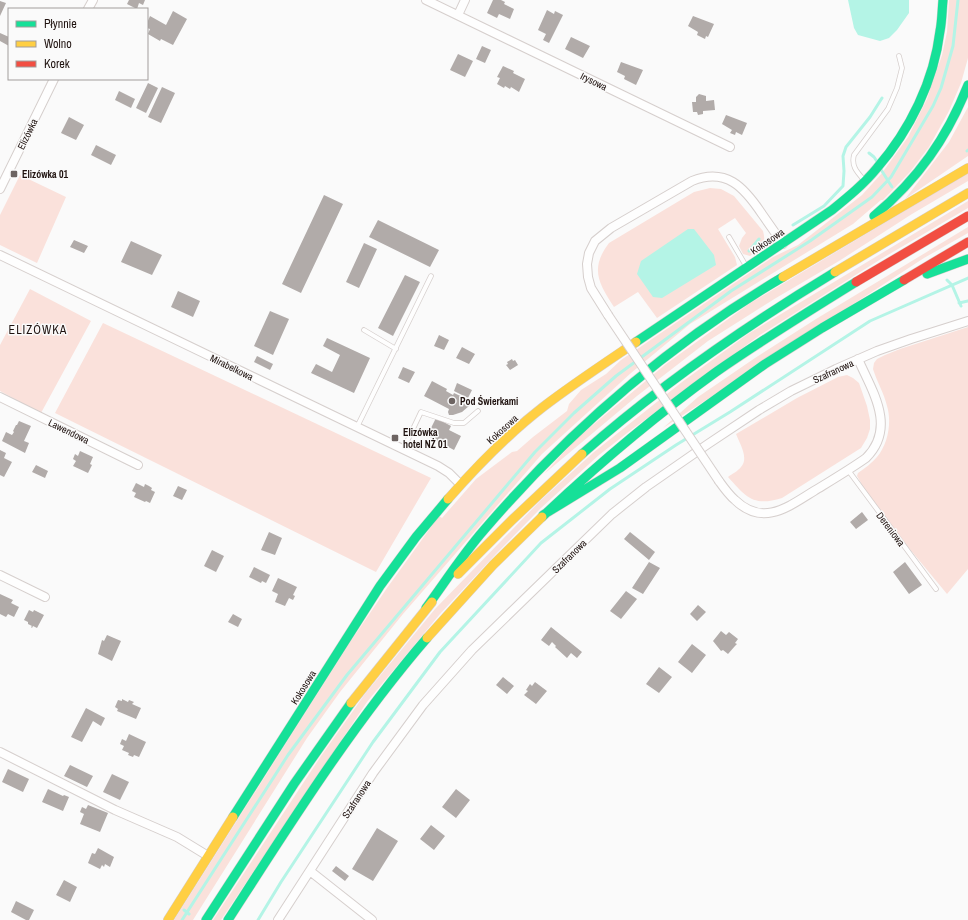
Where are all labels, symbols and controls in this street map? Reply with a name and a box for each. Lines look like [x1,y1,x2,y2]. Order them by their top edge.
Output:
legend [8,8,148,80]
text: Płynnie [44,16,77,32]
text: Wolno [44,36,72,52]
text: Korek [44,56,70,72]
street label: Irysowa [578,69,610,94]
street label: Elizówka [14,116,41,152]
place label: Elizówka 01 [22,168,68,181]
marker: Elizówka 01 [9,169,19,179]
street label: Kokosowa [748,225,787,257]
district label: ELIZÓWKA [9,322,67,338]
street label: Mirabelkowa [208,351,256,384]
street label: Szafranowa [811,356,856,386]
place label: Pod Świerkami [460,395,518,408]
marker: Pod Świerkami [447,396,457,406]
street label: Kokosowa [484,412,521,447]
street label: Lawendowa [46,416,92,447]
place label: Elizówka hotel NŻ 01 [403,426,448,451]
marker: Elizówka hotel NŻ 01 [390,433,400,443]
street label: Dereniowa [873,510,908,549]
street label: Szafranowa [549,536,590,576]
street label: Kokosowa [288,667,319,707]
street label: Szafranowa [339,777,374,821]

